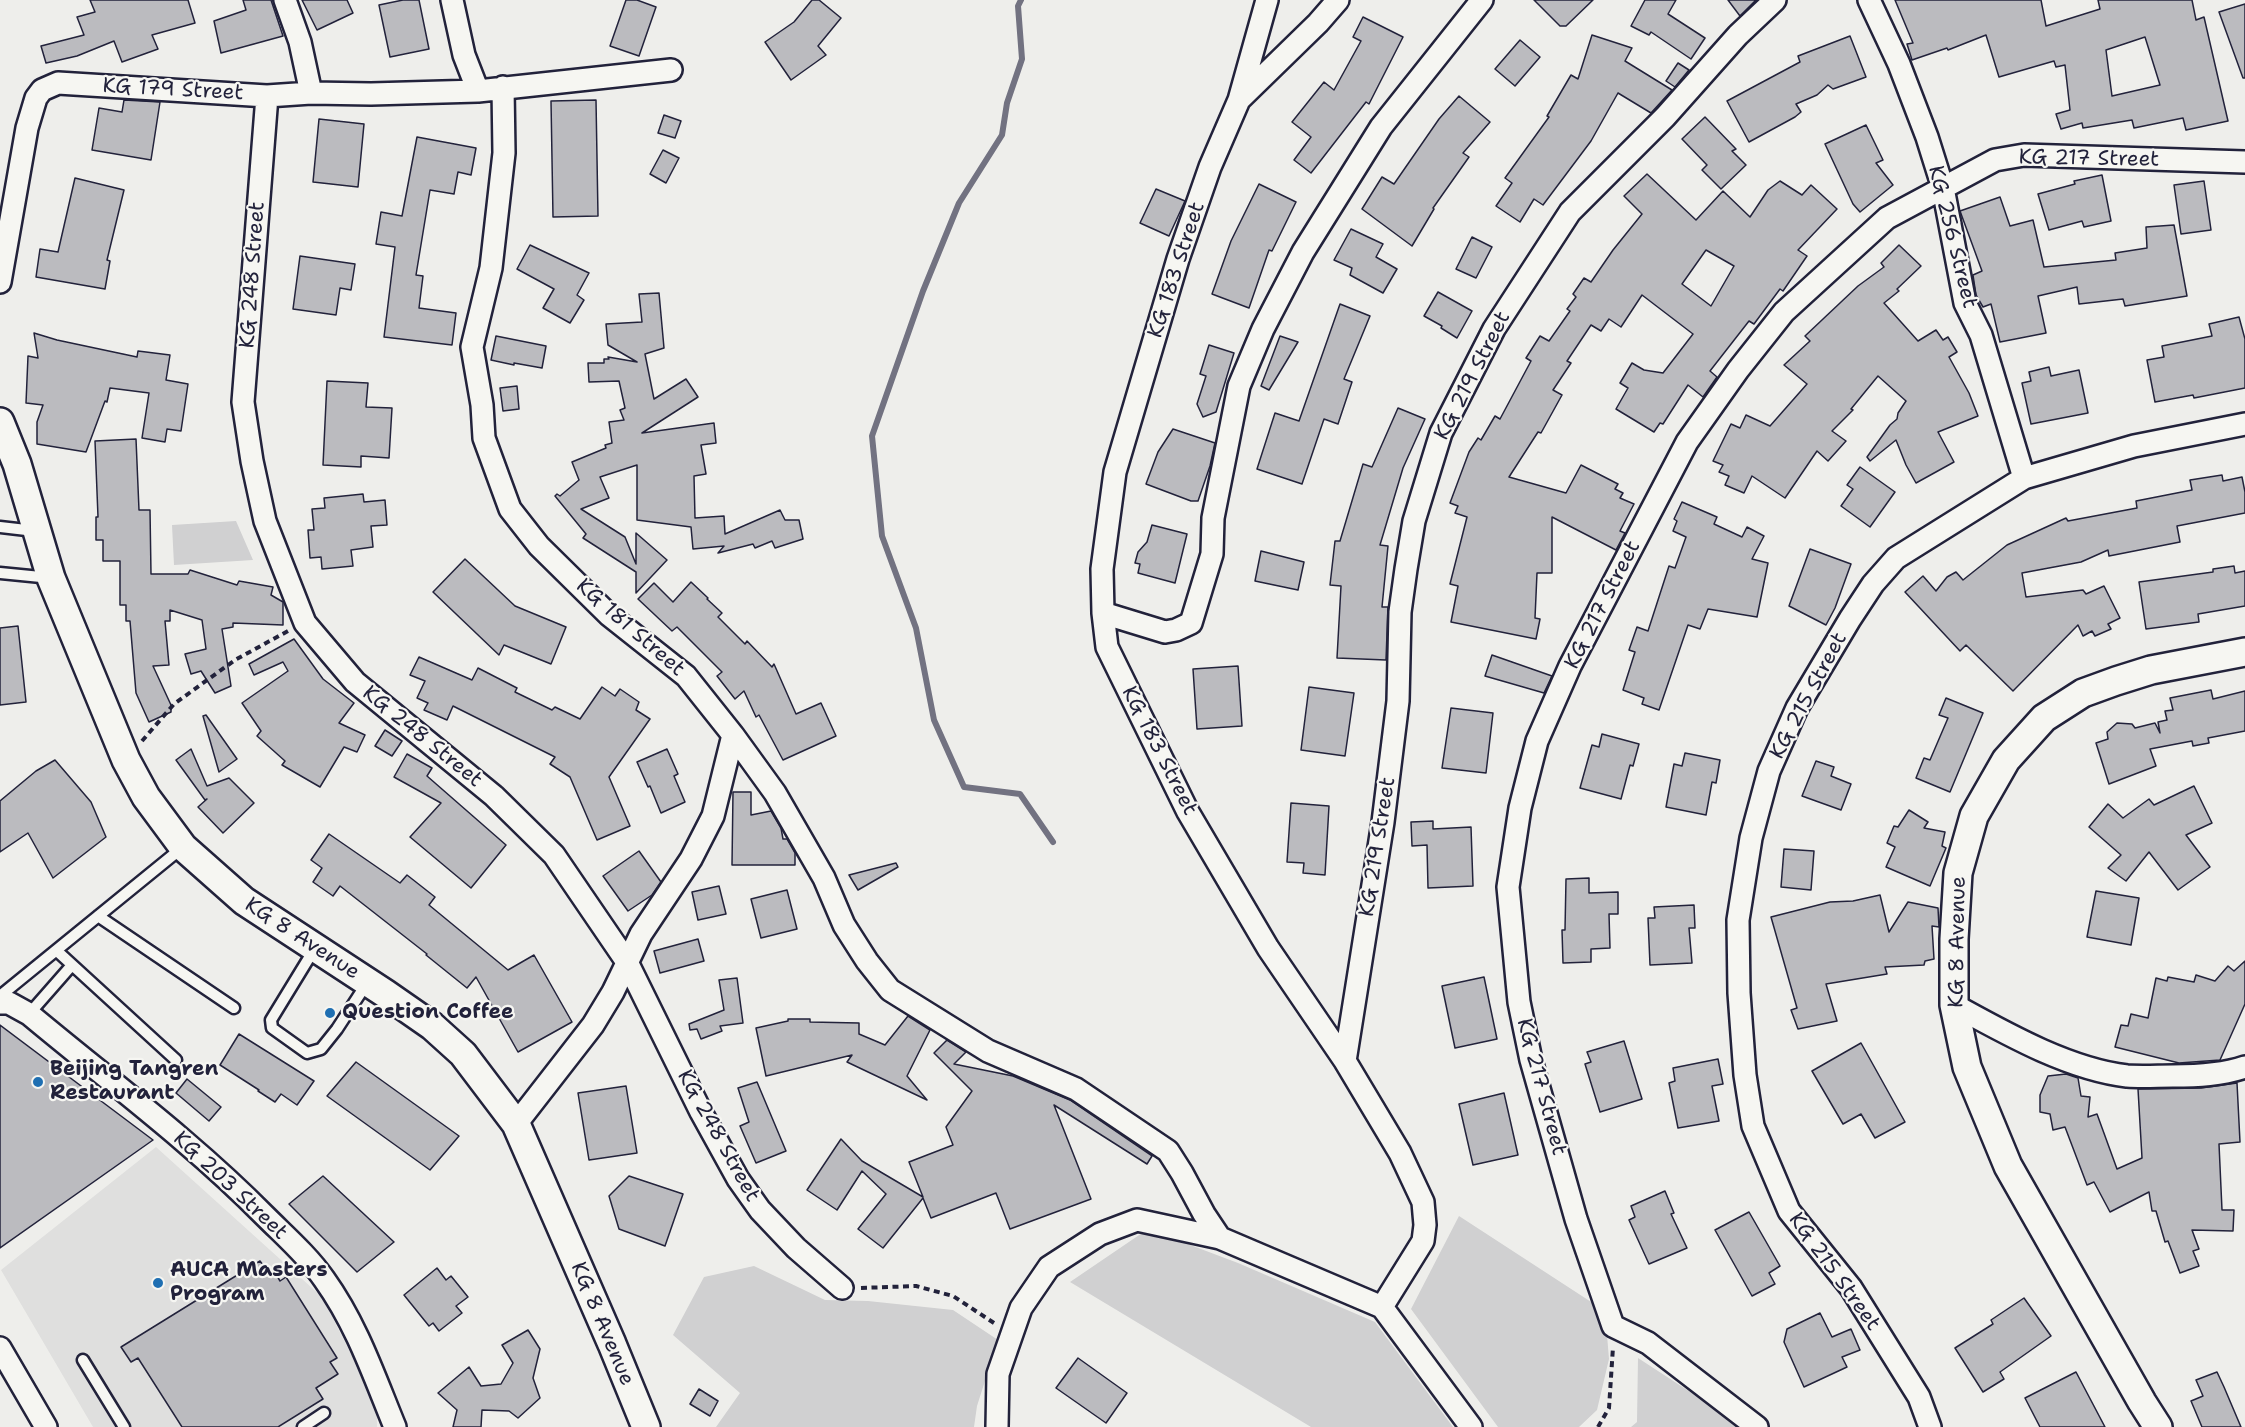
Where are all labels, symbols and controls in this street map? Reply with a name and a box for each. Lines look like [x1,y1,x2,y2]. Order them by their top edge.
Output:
street label: KG 179 Street [102,74,244,106]
street label: KG 217 Street [2018,145,2160,173]
street label: KG 256 Street [1922,163,1982,311]
street label: KG 183 Street [1143,199,1211,341]
street label: KG 248 Street [235,201,271,349]
street label: KG 219 Street [1430,307,1516,445]
street label: KG 217 Street [1560,537,1646,673]
street label: KG 181 Street [570,574,690,682]
street label: KG 215 Street [1765,628,1853,764]
street label: KG 248 Street [357,681,487,793]
street label: KG 183 Street [1116,682,1202,820]
street label: KG 219 Street [1355,775,1401,919]
street label: KG 8 Avenue [1944,876,1972,1008]
street label: KG 8 Avenue [240,893,364,985]
place label: Question Coffee [342,1000,514,1026]
marker: Question Coffee [323,1006,337,1020]
street label: KG 217 Street [1511,1016,1571,1158]
place label: Beijing Tangren Restaurant [50,1057,218,1107]
street label: KG 248 Street [671,1066,765,1206]
marker: Beijing Tangren Restaurant [31,1075,45,1089]
street label: KG 203 Street [168,1127,292,1245]
street label: KG 215 Street [1783,1208,1885,1336]
place label: AUCA Masters Program [170,1258,327,1308]
street label: KG 8 Avenue [565,1258,639,1390]
marker: AUCA Masters Program [151,1276,165,1290]

